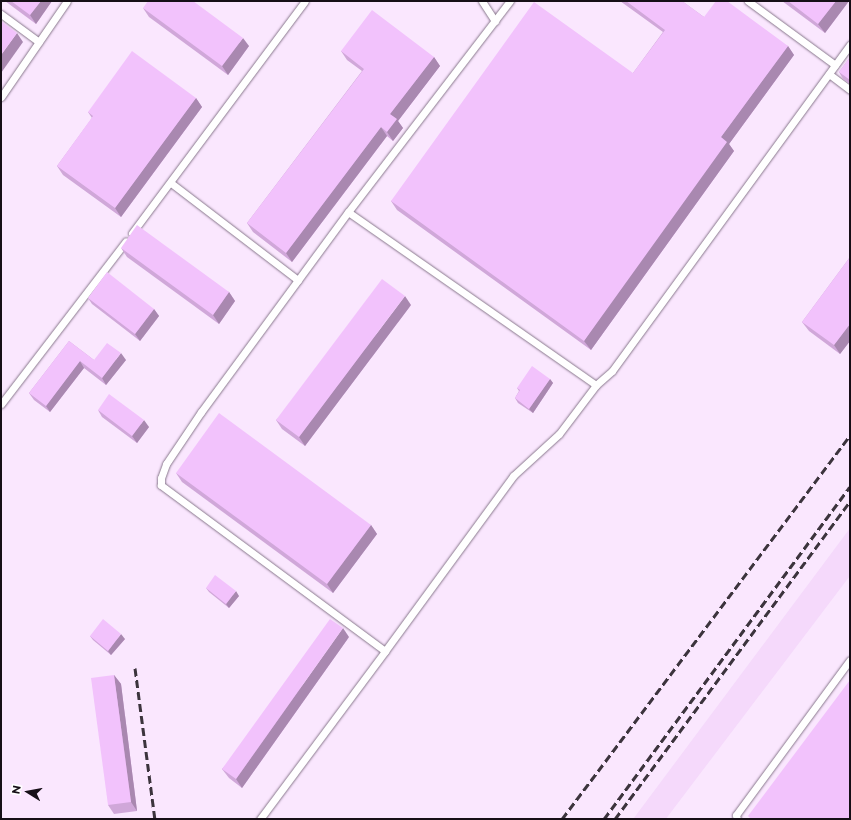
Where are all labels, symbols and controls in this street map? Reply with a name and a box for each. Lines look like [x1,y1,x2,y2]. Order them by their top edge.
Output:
north arrow [8,772,48,812]
text: N [8,784,24,795]

